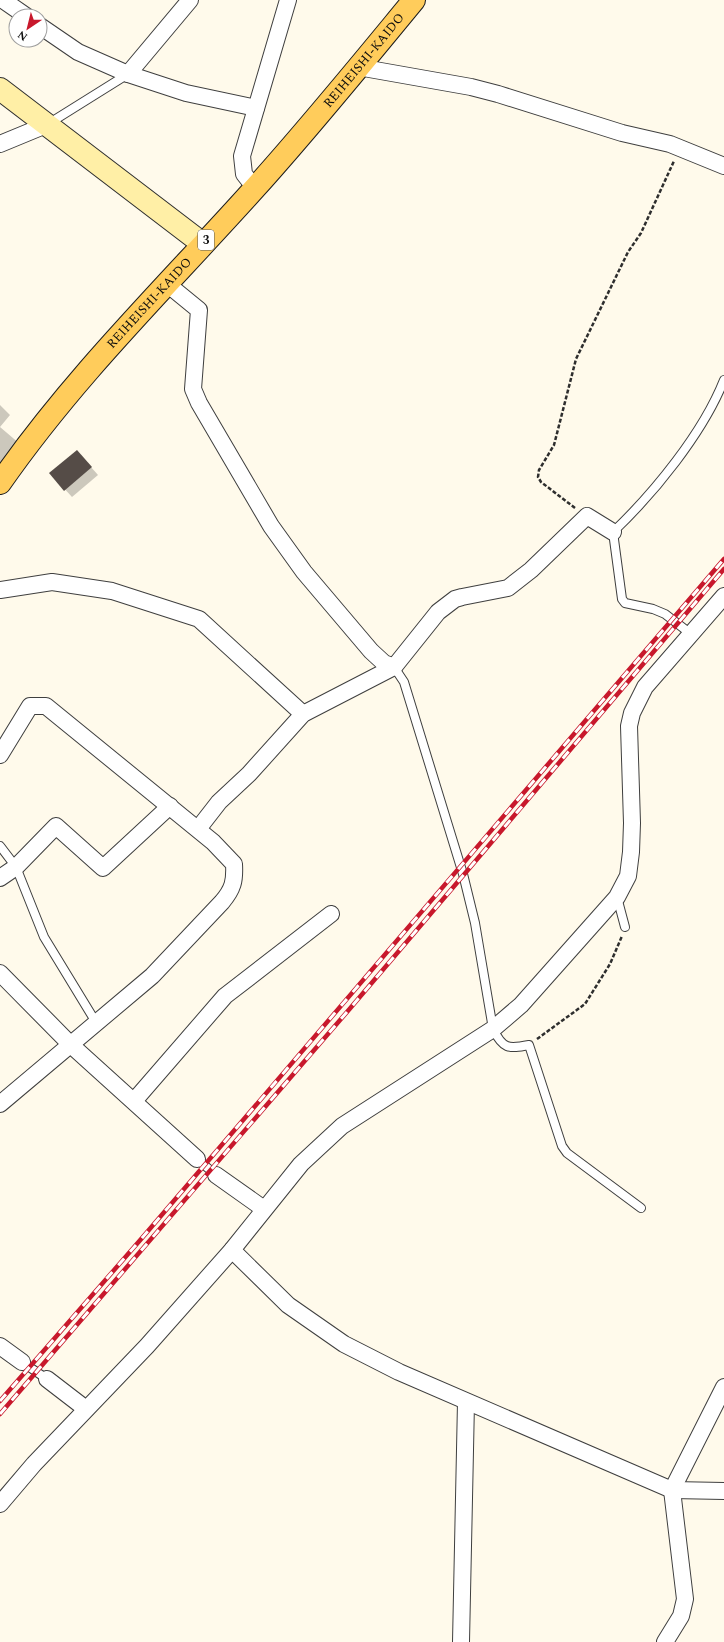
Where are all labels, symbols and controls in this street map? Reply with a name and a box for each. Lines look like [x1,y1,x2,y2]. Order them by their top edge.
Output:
north arrow [8,8,48,48]
street label: REIHEISHI-KAIDO [319,9,409,112]
text: N [14,26,31,45]
road number: 3 [198,230,214,250]
street label: REIHEISHI-KAIDO [102,253,197,353]

